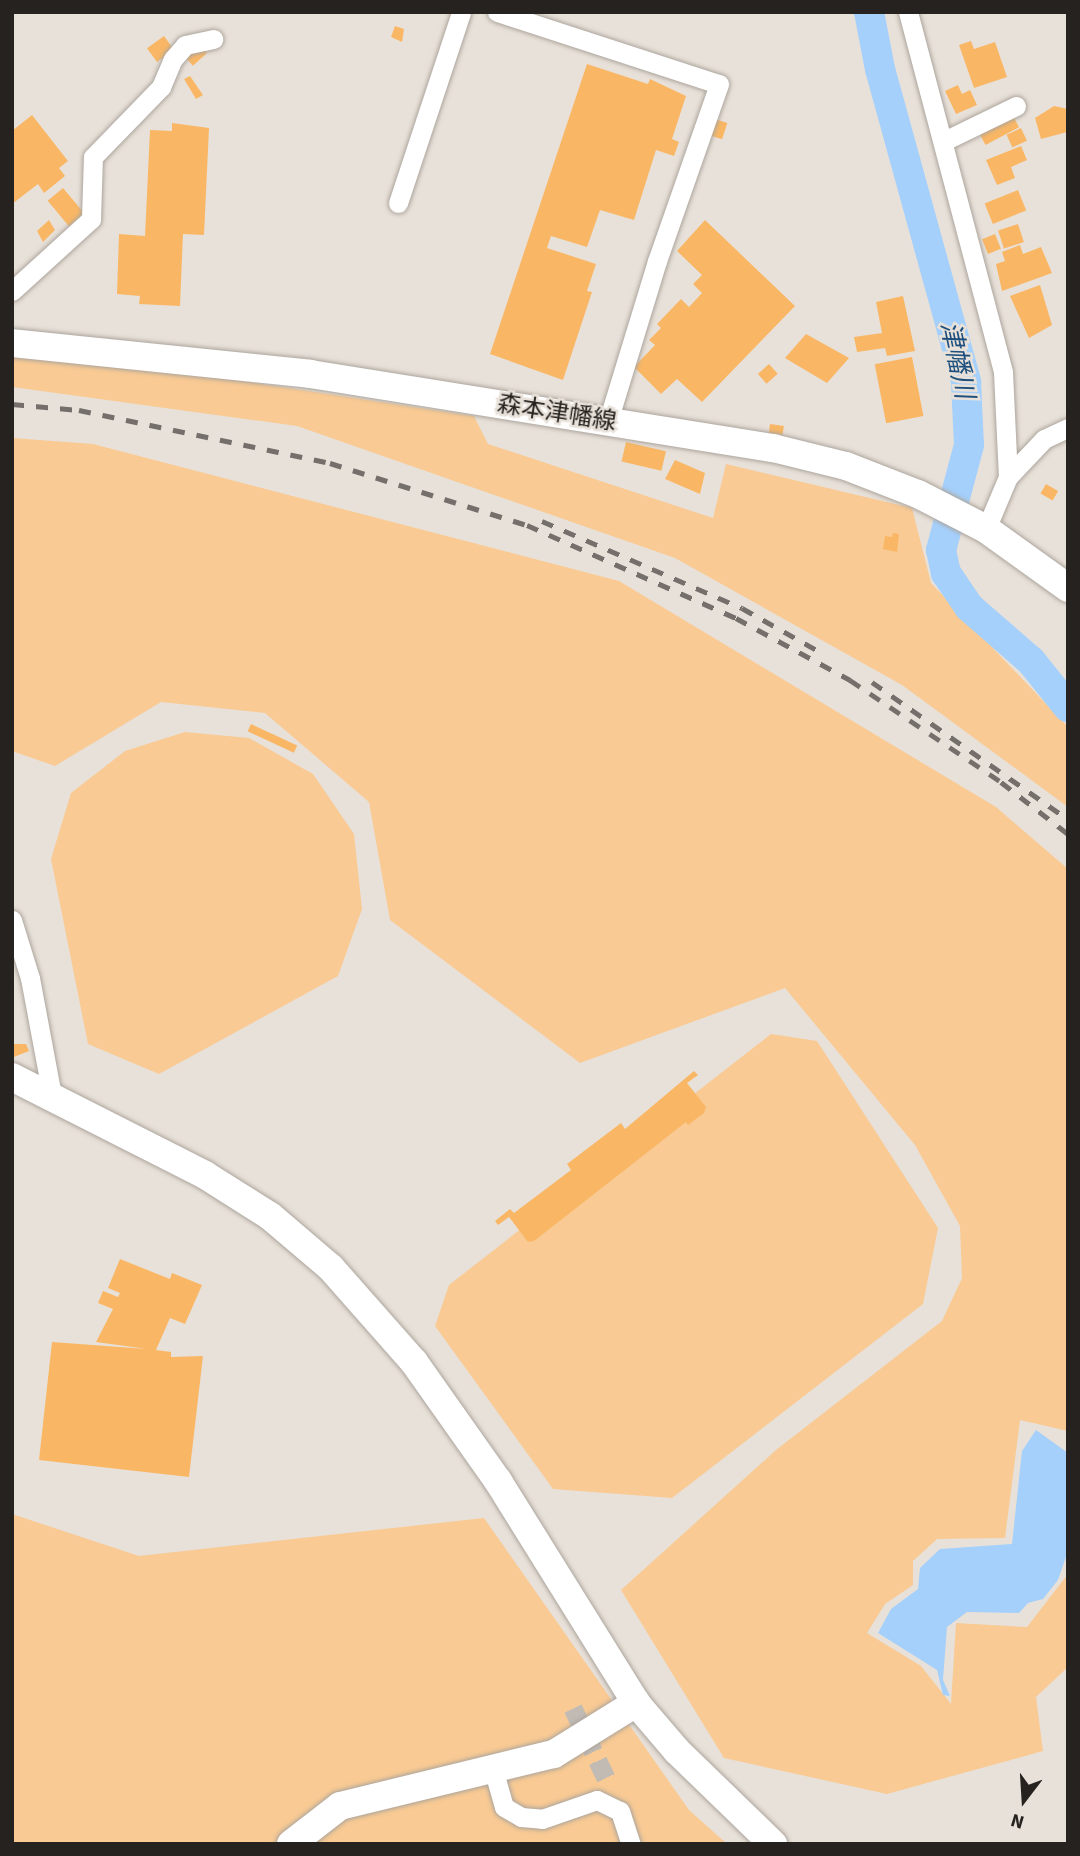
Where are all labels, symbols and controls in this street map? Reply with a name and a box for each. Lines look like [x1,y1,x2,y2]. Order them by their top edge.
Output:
water label: 津幡川 [934,319,980,401]
street label: 森本津幡線 [495,389,619,437]
north arrow [989,1765,1059,1835]
text: N [1008,1806,1028,1835]

